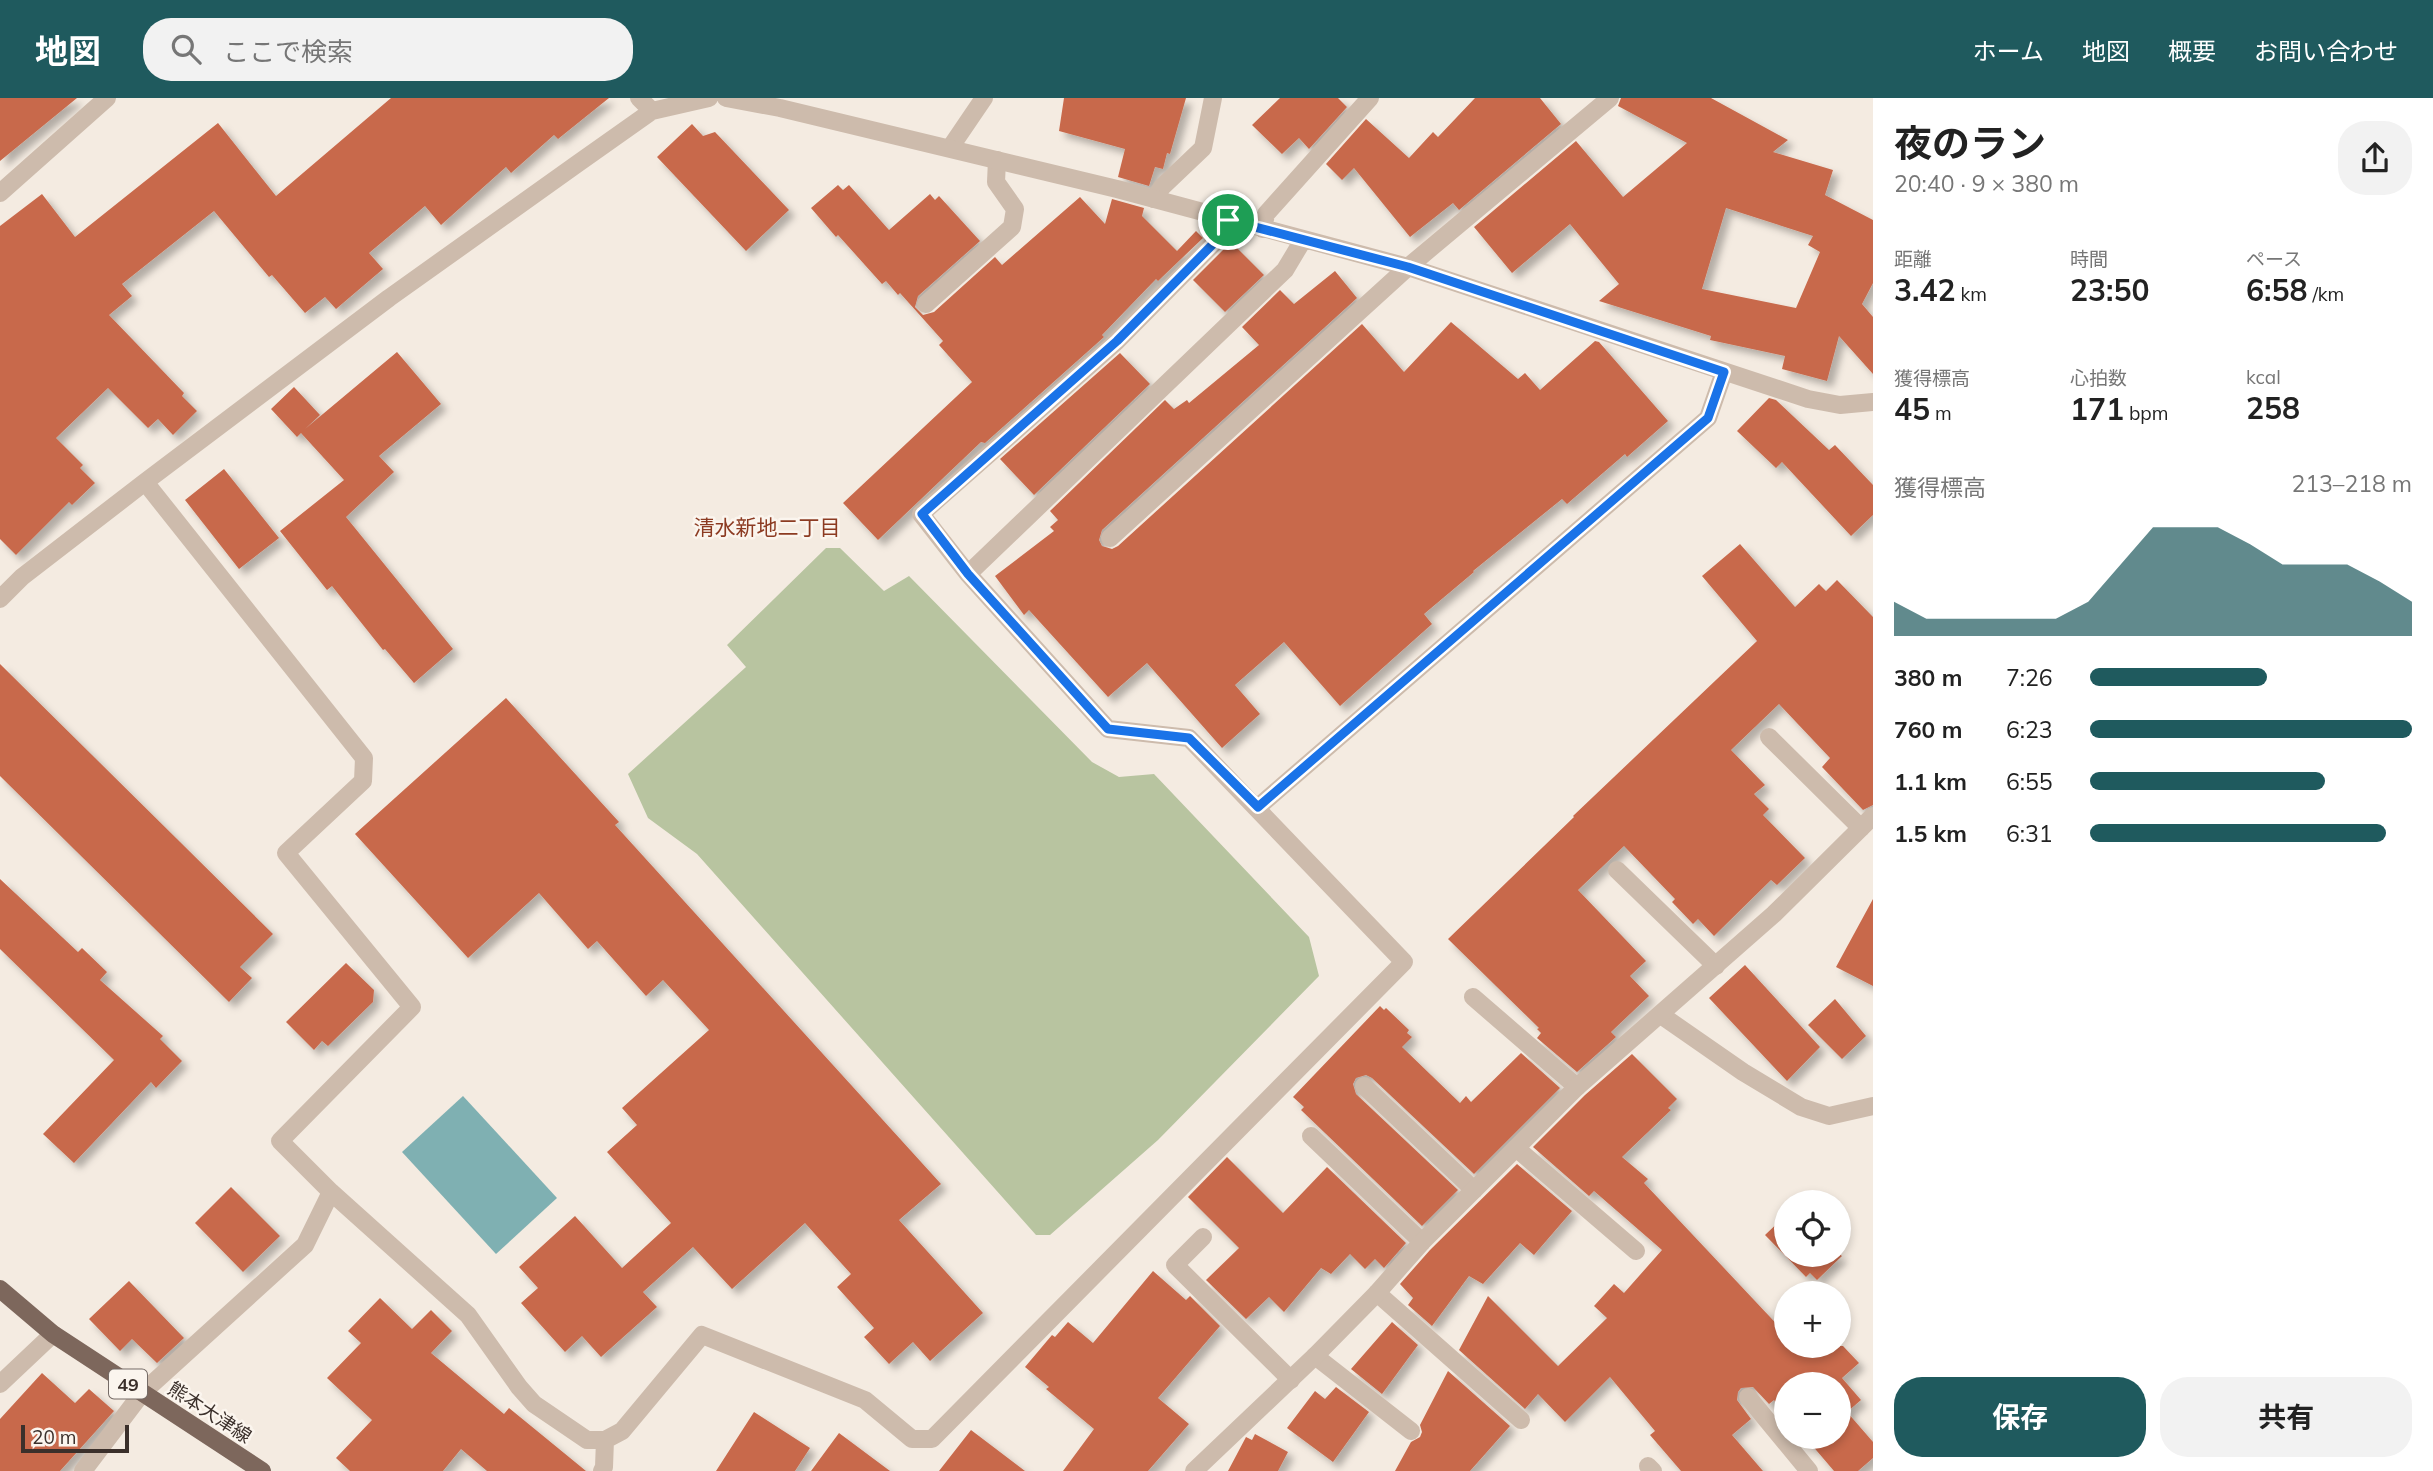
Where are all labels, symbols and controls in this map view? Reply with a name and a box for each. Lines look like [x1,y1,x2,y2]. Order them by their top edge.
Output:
search box [143,18,633,81]
text: 地図 [35,30,101,71]
icon: search [167,30,205,68]
text: ここで検索 [223,35,353,68]
text: ホーム [1973,36,2044,66]
text: 地図 [2082,36,2130,66]
text: 概要 [2168,36,2216,66]
text: お問い合わせ [2254,36,2398,66]
text: 夜のラン [1894,119,2046,167]
button: share [2338,121,2412,195]
text: 20:40 · 9 × 380 m [1894,169,2079,198]
pin [1198,190,1258,250]
icon: arrive [1209,201,1247,239]
text: 距離 [1894,247,1932,271]
text: 時間 [2070,247,2108,271]
text: ペース [2246,247,2302,271]
text: 3.42 [1894,271,1955,309]
text: 23:50 [2070,271,2149,309]
text: 6:58 [2246,271,2307,309]
text: km [1955,282,1987,306]
text: /km [2307,282,2344,306]
text: kcal [2246,365,2281,389]
text: 獲得標高 [1894,366,1970,390]
text: 心拍数 [2070,366,2127,390]
text: 258 [2246,389,2300,427]
text: 45 [1894,390,1930,428]
text: 171 [2070,390,2124,428]
text: m [1930,401,1952,425]
text: bpm [2124,401,2168,425]
text: 213–218 m [2291,469,2412,498]
text: 獲得標高 [1894,473,1986,502]
district label: 清水新地二丁目 [694,514,841,540]
text: 380 m [1894,663,1962,692]
text: 7:26 [2006,663,2053,692]
text: 760 m [1894,715,1962,744]
text: 6:23 [2006,715,2053,744]
text: 1.1 km [1894,767,1967,796]
text: 6:55 [2006,767,2053,796]
text: 1.5 km [1894,819,1967,848]
text: 6:31 [2006,819,2053,848]
map controls [1774,1190,1851,1449]
button: locate [1774,1190,1851,1267]
button: + [1774,1281,1851,1358]
road number: 49 [109,1370,147,1399]
button: − [1774,1372,1851,1449]
street label: 熊本大津線 [164,1376,256,1448]
button: 保存 [1894,1377,2146,1457]
button: 共有 [2160,1377,2412,1457]
scale bar [21,1422,130,1454]
text: 20 m [32,1425,76,1449]

